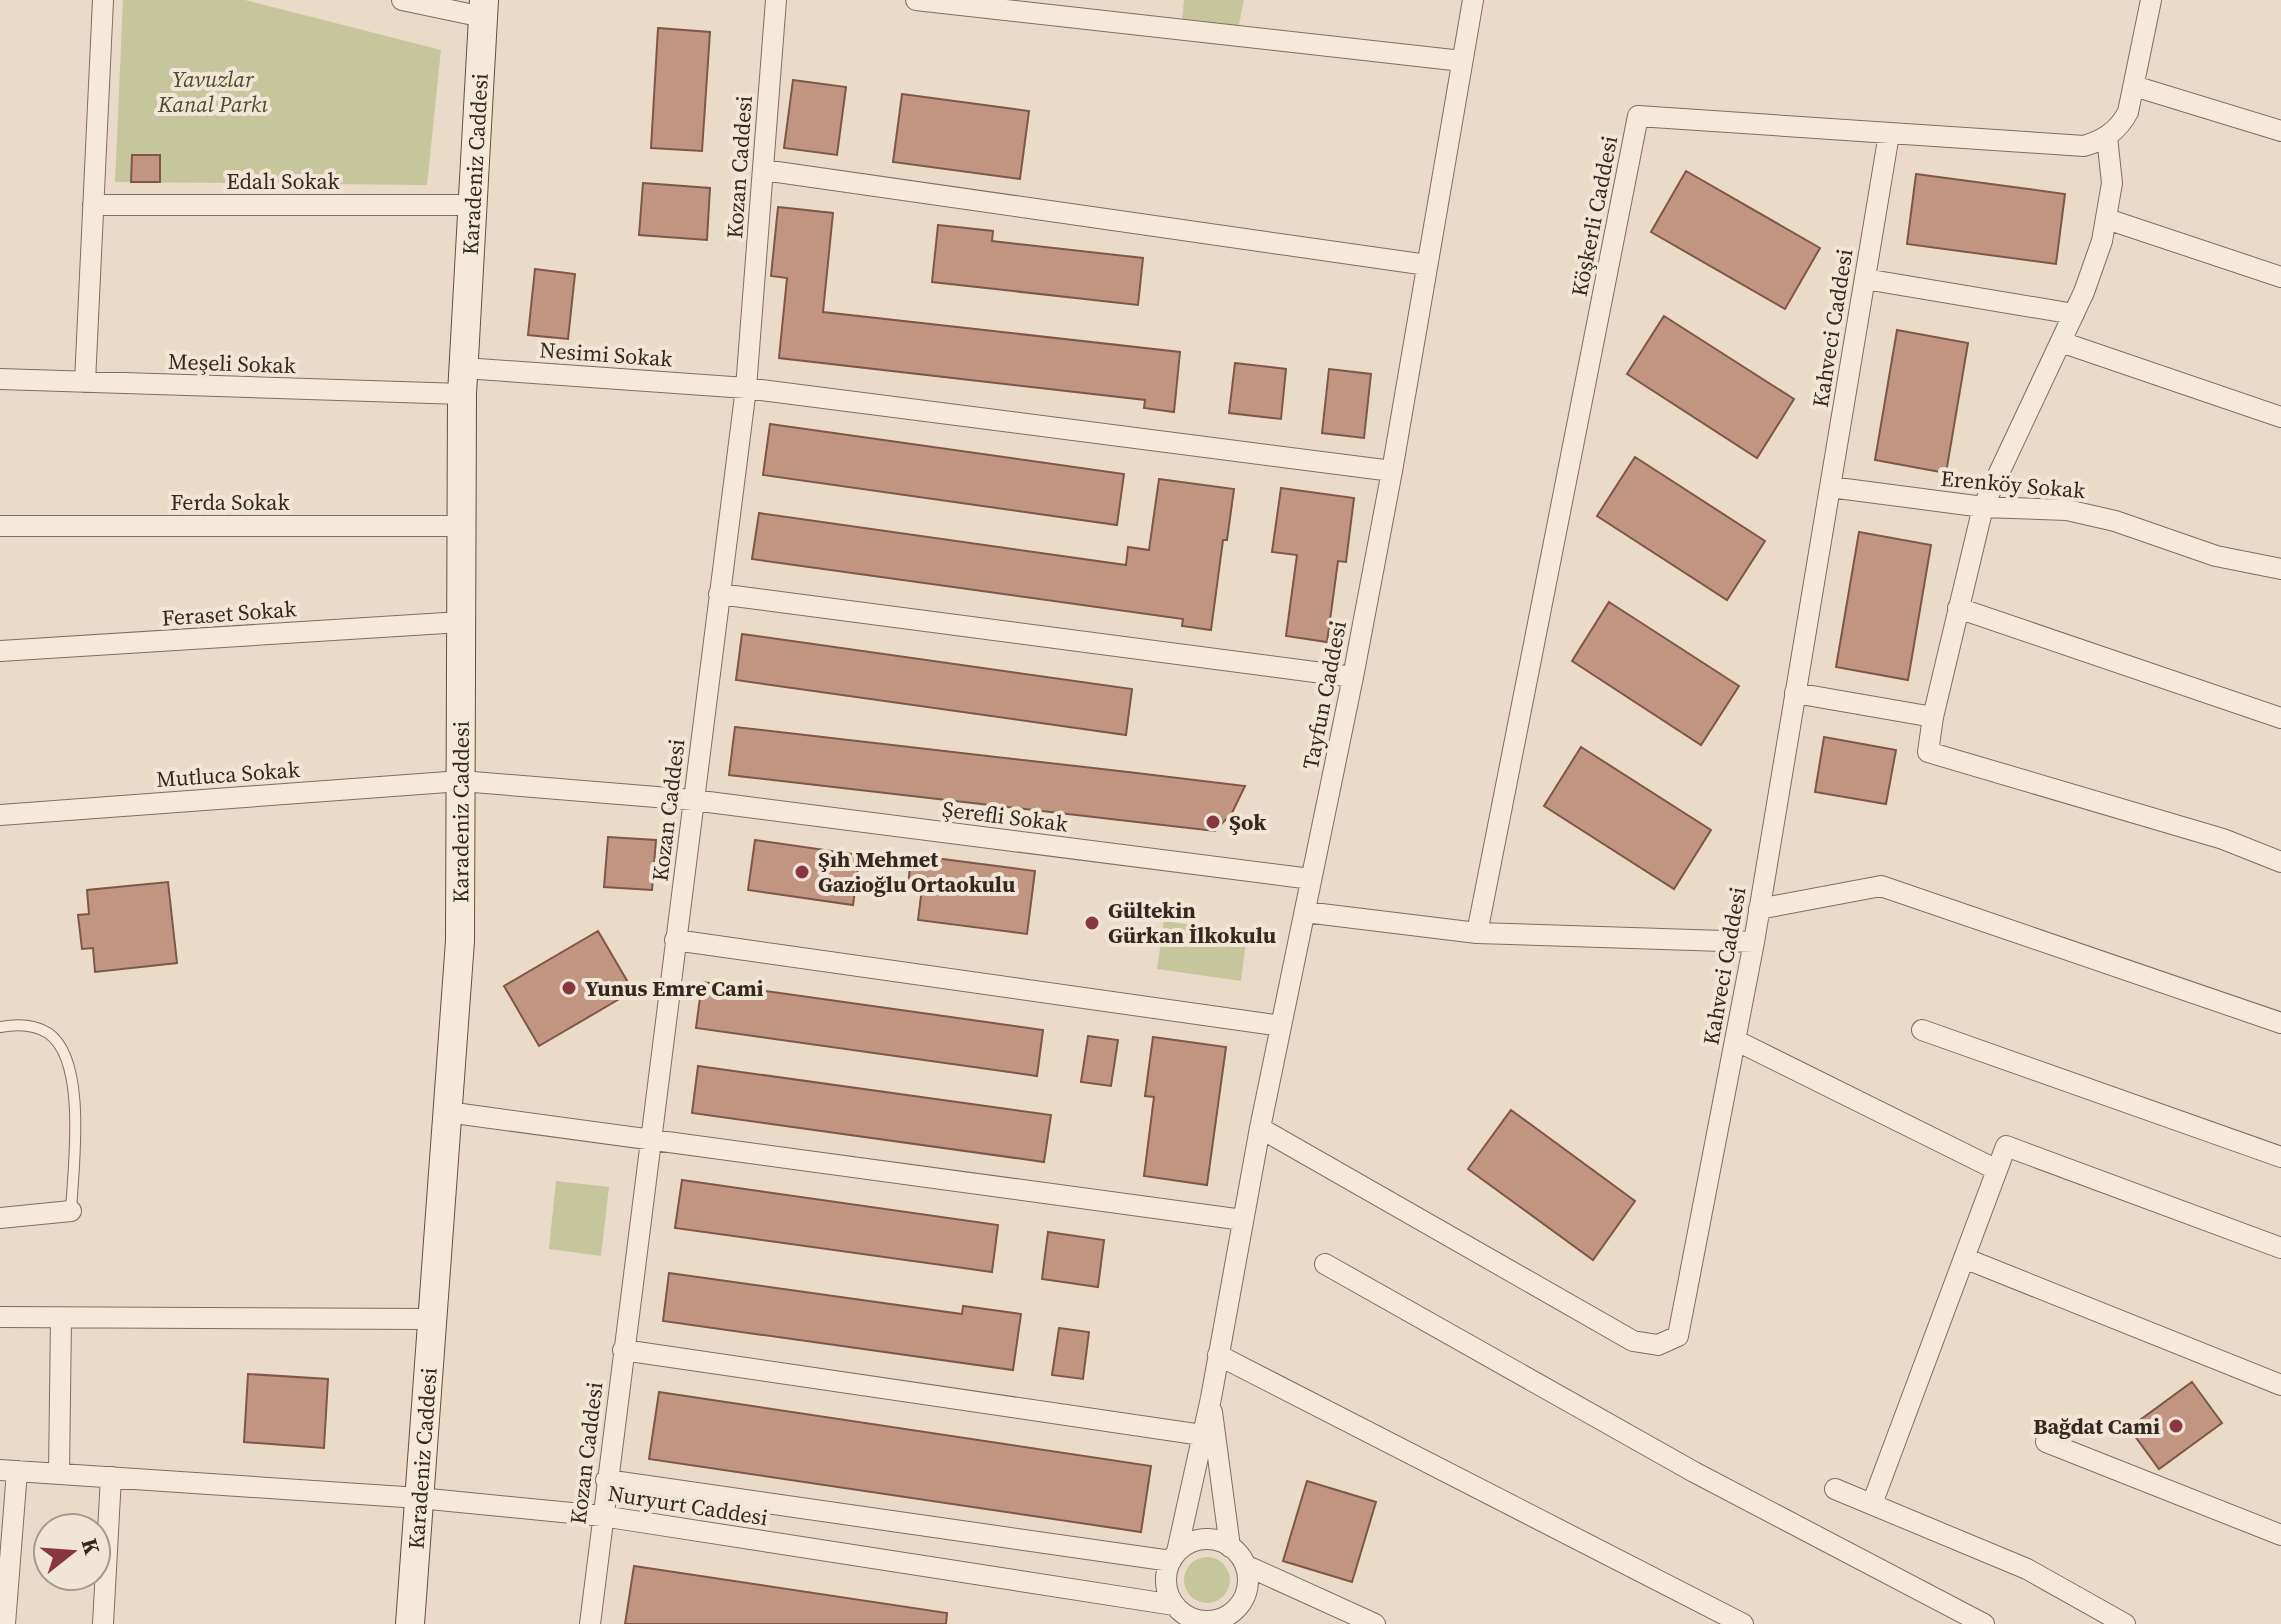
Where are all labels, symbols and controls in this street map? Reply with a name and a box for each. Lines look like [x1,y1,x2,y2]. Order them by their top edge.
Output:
park label: Yavuzlar Kanal Parkı [157,64,268,119]
street label: Karadeniz Caddesi [455,72,495,256]
street label: Kozan Caddesi [719,95,759,239]
street label: Köşkerli Caddesi [1564,133,1624,299]
street label: Edalı Sokak [226,166,341,196]
street label: Kahveci Caddesi [1805,247,1859,409]
street label: Nesimi Sokak [539,334,674,374]
street label: Meşeli Sokak [168,346,297,380]
street label: Erenköy Sokak [1939,463,2088,505]
street label: Ferda Sokak [170,487,291,517]
street label: Feraset Sokak [161,593,298,633]
street label: Tayfun Caddesi [1295,618,1353,772]
street label: Karadeniz Caddesi [445,721,476,903]
street label: Kozan Caddesi [644,737,692,883]
street label: Mutluca Sokak [155,754,302,794]
street label: Şerefli Sokak [941,793,1070,839]
place label: Şok [1229,807,1267,837]
marker: Şok [1204,813,1222,831]
place label: Şıh Mehmet Gazioğlu Ortaokulu [818,844,1015,899]
marker: Şıh Mehmet Gazioğlu Ortaokulu [793,863,811,881]
street label: Kahveci Caddesi [1695,885,1753,1047]
place label: Gültekin Gürkan İlkokulu [1108,895,1276,950]
marker: Gültekin Gürkan İlkokulu [1083,914,1101,932]
place label: Yunus Emre Cami [585,973,764,1003]
marker: Yunus Emre Cami [560,979,578,997]
street label: Karadeniz Caddesi [401,1367,444,1550]
street label: Kozan Caddesi [562,1380,610,1526]
place label: Bağdat Cami [2033,1411,2160,1441]
marker: Bağdat Cami [2167,1417,2185,1435]
street label: Nuryurt Caddesi [606,1478,770,1532]
north arrow [32,1512,112,1592]
text: K [75,1534,108,1559]

